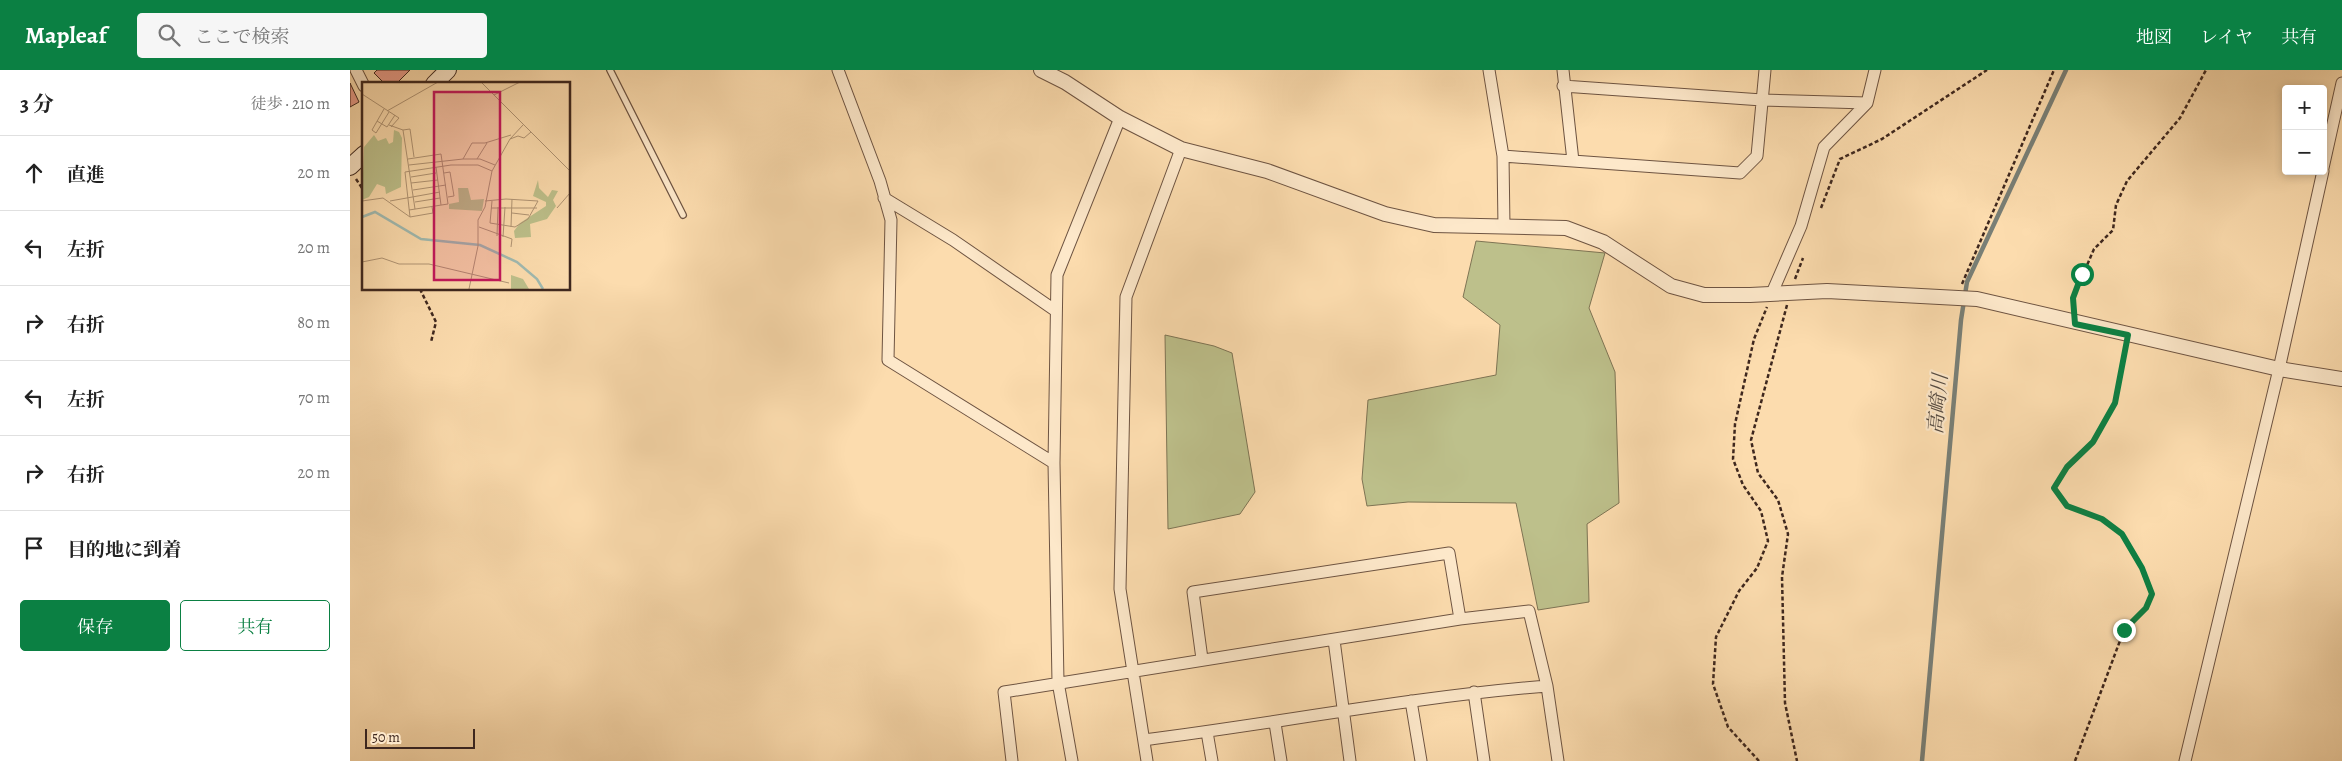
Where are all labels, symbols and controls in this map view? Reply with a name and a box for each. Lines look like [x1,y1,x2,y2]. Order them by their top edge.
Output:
search box [137,13,487,58]
text: Mapleaf [25,19,107,51]
icon: search [155,21,183,49]
text: ここで検索 [195,24,290,50]
text: 地図 [2136,25,2172,49]
text: レイヤ [2200,25,2253,49]
text: 共有 [2281,25,2317,49]
inset map [362,82,570,290]
map controls [2282,85,2327,175]
button: + [2282,85,2327,130]
text: 3 分 [20,90,54,118]
text: 徒歩 · 210 m [250,93,330,115]
button: − [2282,130,2327,175]
icon: ahead [20,159,48,187]
text: 直進 [67,162,105,188]
text: 20 m [297,162,330,184]
icon: left [20,234,48,262]
text: 左折 [67,237,105,263]
text: 20 m [297,237,330,259]
route start [2071,263,2094,286]
icon: right [20,309,48,337]
text: 右折 [67,312,105,338]
text: 80 m [297,312,330,334]
water label: 高崎川 [1922,371,1954,435]
icon: left [20,384,48,412]
text: 左折 [67,387,105,413]
text: 70 m [298,387,330,409]
icon: right [20,459,48,487]
text: 右折 [67,462,105,488]
text: 20 m [297,462,330,484]
icon: arrive [20,534,48,562]
text: 目的地に到着 [67,537,181,563]
button: 保存 [20,600,170,651]
button: 共有 [180,600,330,651]
route end [2113,619,2136,642]
scale bar [365,726,475,749]
text: 50 m [372,728,400,747]

